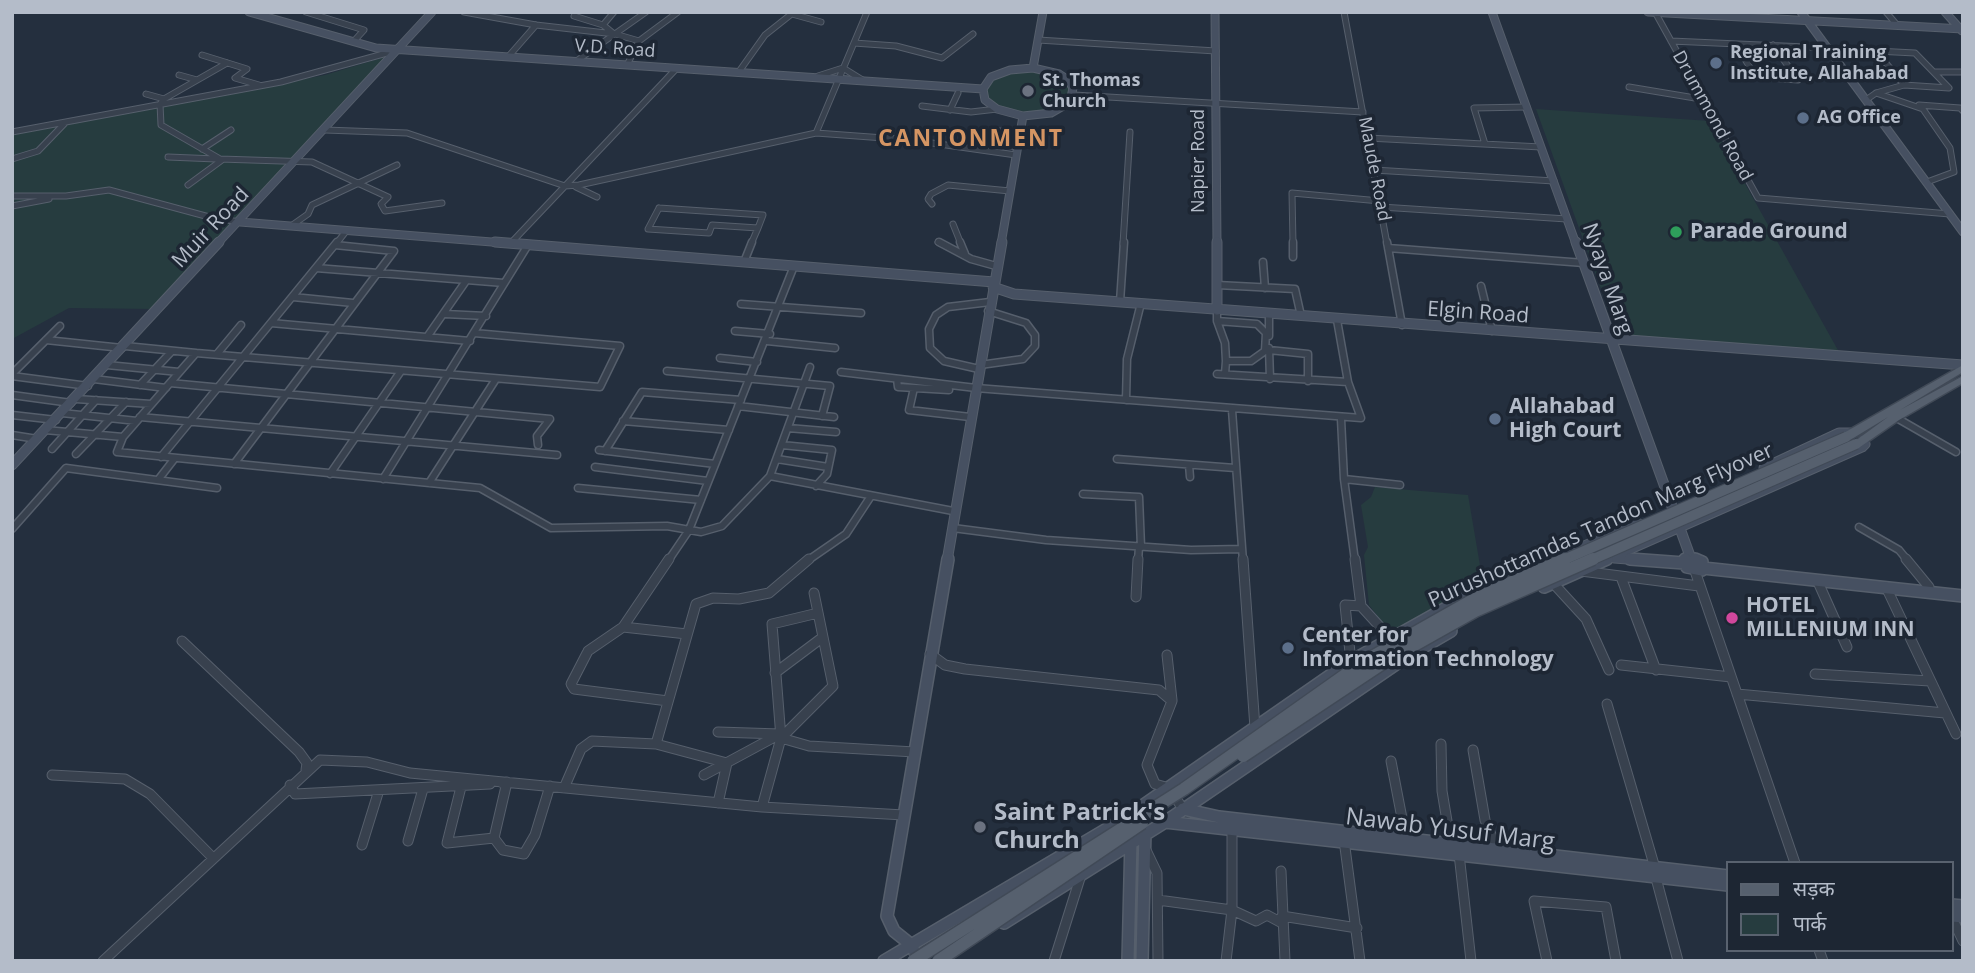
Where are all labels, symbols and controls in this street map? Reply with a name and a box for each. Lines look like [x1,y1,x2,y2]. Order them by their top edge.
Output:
street label: V.D. Road [574,35,656,63]
place label: Regional Training Institute, Allahabad [1730,42,1909,84]
street label: Drummond Road [1667,47,1757,185]
marker: Regional Training Institute, Allahabad [1708,55,1724,71]
place label: St. Thomas Church [1042,70,1140,112]
marker: St. Thomas Church [1020,83,1036,99]
place label: AG Office [1817,107,1901,129]
street label: Napier Road [1188,109,1210,213]
marker: AG Office [1795,110,1811,126]
street label: Maude Road [1353,115,1395,223]
district label: CANTONMENT [879,125,1063,153]
street label: Muir Road [167,182,255,274]
place label: Parade Ground [1690,219,1848,245]
street label: Nyaya Marg [1576,220,1638,338]
marker: Parade Ground [1668,224,1684,240]
street label: Elgin Road [1426,297,1530,329]
place label: Allahabad High Court [1509,394,1621,444]
marker: Allahabad High Court [1487,411,1503,427]
street label: Purushottamdas Tandon Marg Flyover [1425,438,1777,614]
place label: HOTEL MILLENIUM INN [1746,593,1914,643]
marker: HOTEL MILLENIUM INN [1724,610,1740,626]
place label: Center for Information Technology [1302,623,1554,673]
marker: Center for Information Technology [1280,640,1296,656]
place label: Saint Patrick's Church [994,799,1165,855]
street label: Nawab Yusuf Marg [1344,803,1556,857]
marker: Saint Patrick's Church [972,819,988,835]
legend [1727,861,1954,952]
text: सड़क [1793,874,1835,902]
text: पार्क [1793,909,1827,937]

